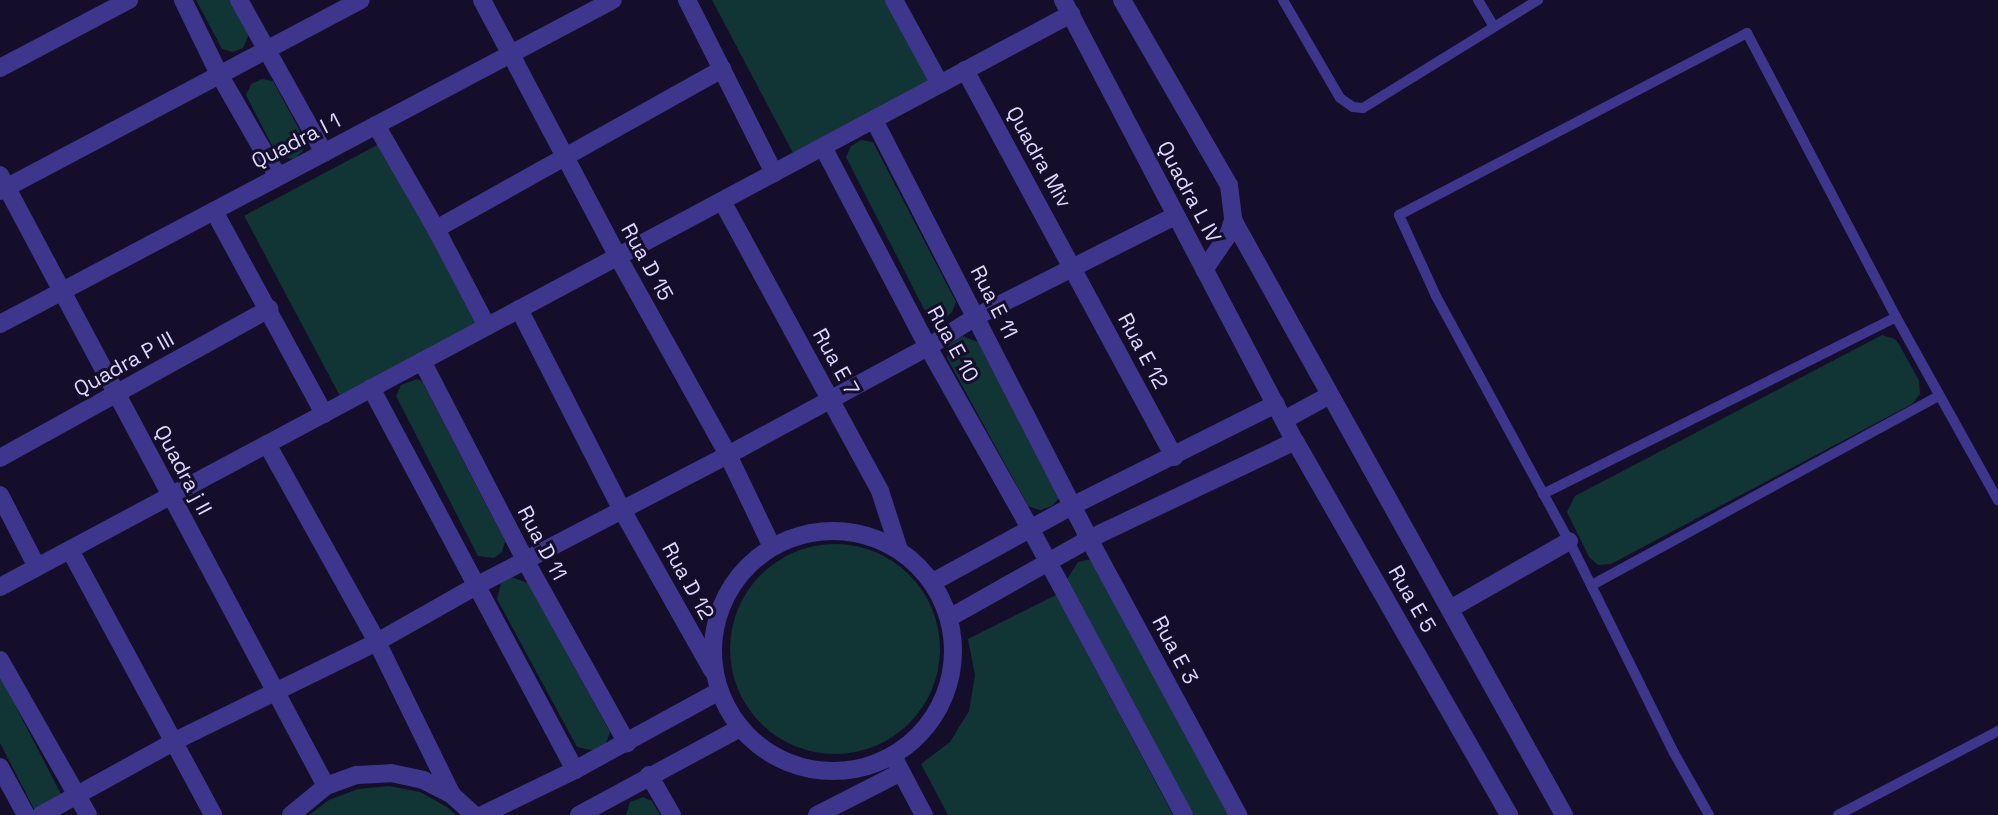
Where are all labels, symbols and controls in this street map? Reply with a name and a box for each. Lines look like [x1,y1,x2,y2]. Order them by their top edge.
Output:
street label: Quadra Miv [1001,102,1077,212]
street label: Quadra I 1 [247,108,345,174]
street label: Quadra L IV [1152,137,1226,247]
street label: Rua D 15 [616,219,678,305]
street label: Rua E 11 [965,261,1023,343]
street label: Rua E 10 [922,302,984,386]
street label: Rua E 12 [1113,309,1173,393]
street label: Rua E 7 [807,324,865,400]
street label: Quadra P III [70,326,178,402]
street label: Quadra j II [149,421,217,519]
street label: Rua D 11 [512,502,572,584]
street label: Rua D 12 [657,538,719,624]
street label: Rua E 5 [1383,561,1441,637]
street label: Rua E 3 [1147,612,1203,688]

